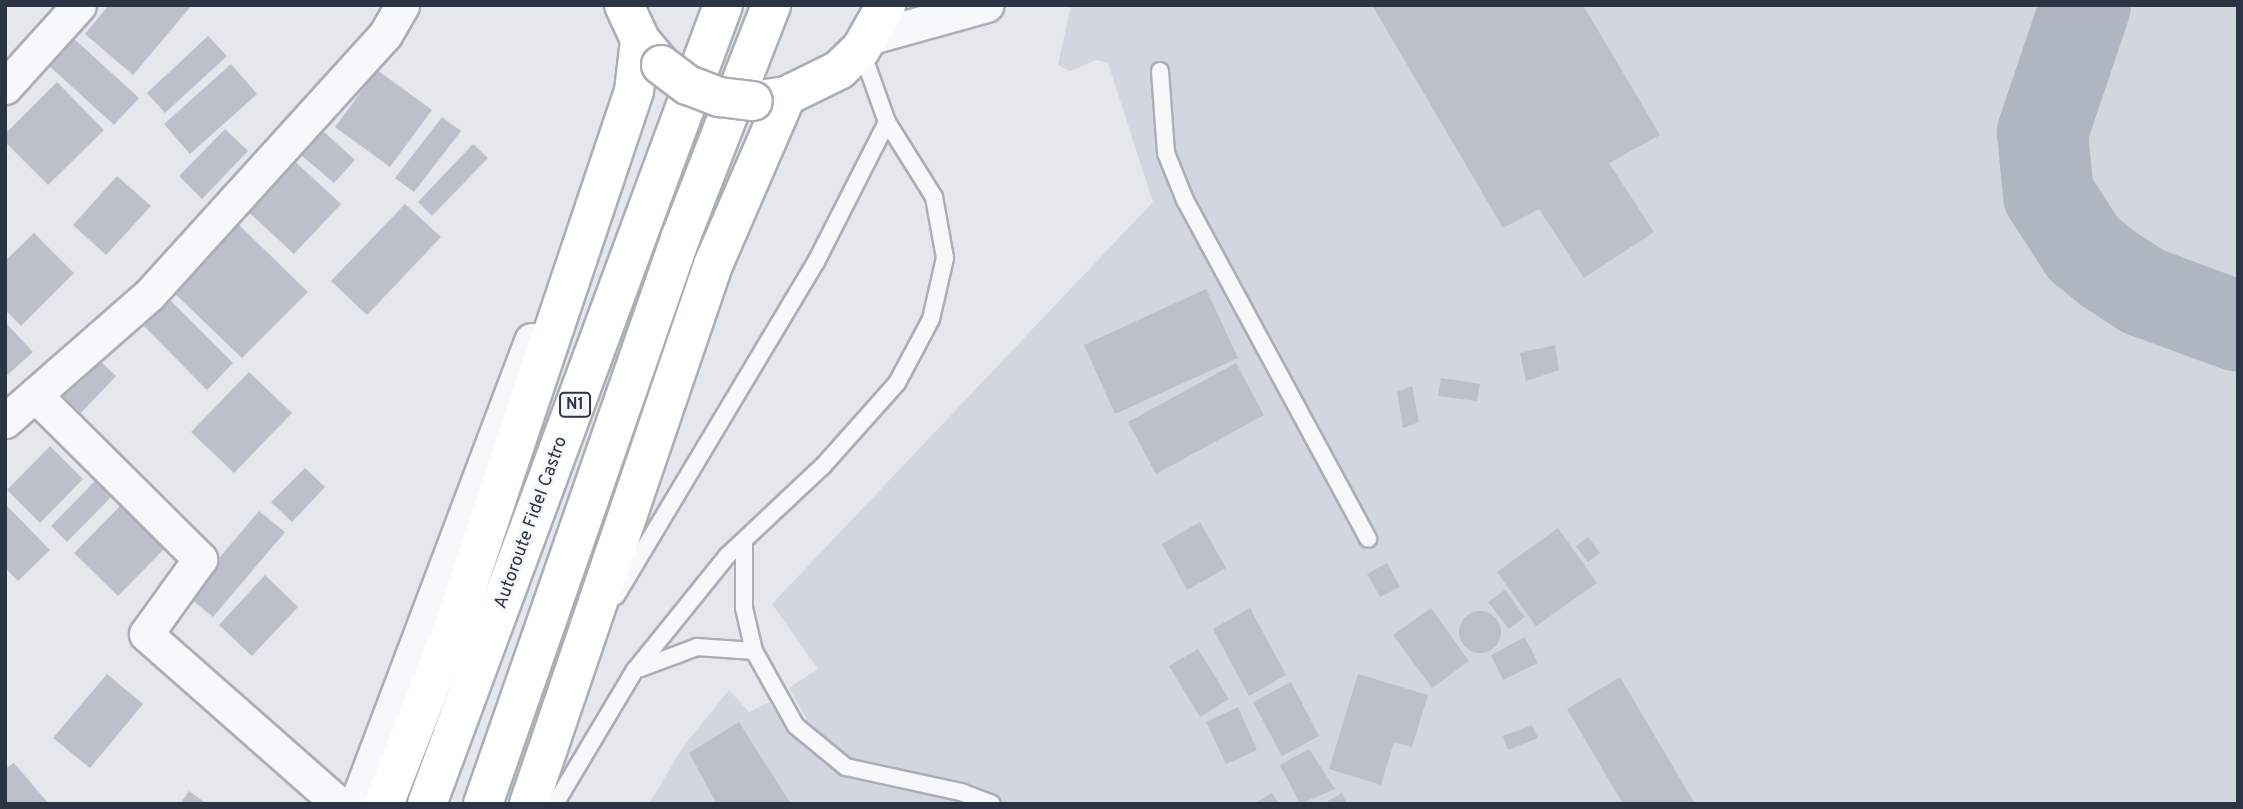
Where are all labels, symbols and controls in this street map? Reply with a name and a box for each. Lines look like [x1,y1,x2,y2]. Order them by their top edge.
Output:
road number: N1 [558,392,592,418]
street label: Autoroute Fidel Castro [491,434,573,612]

